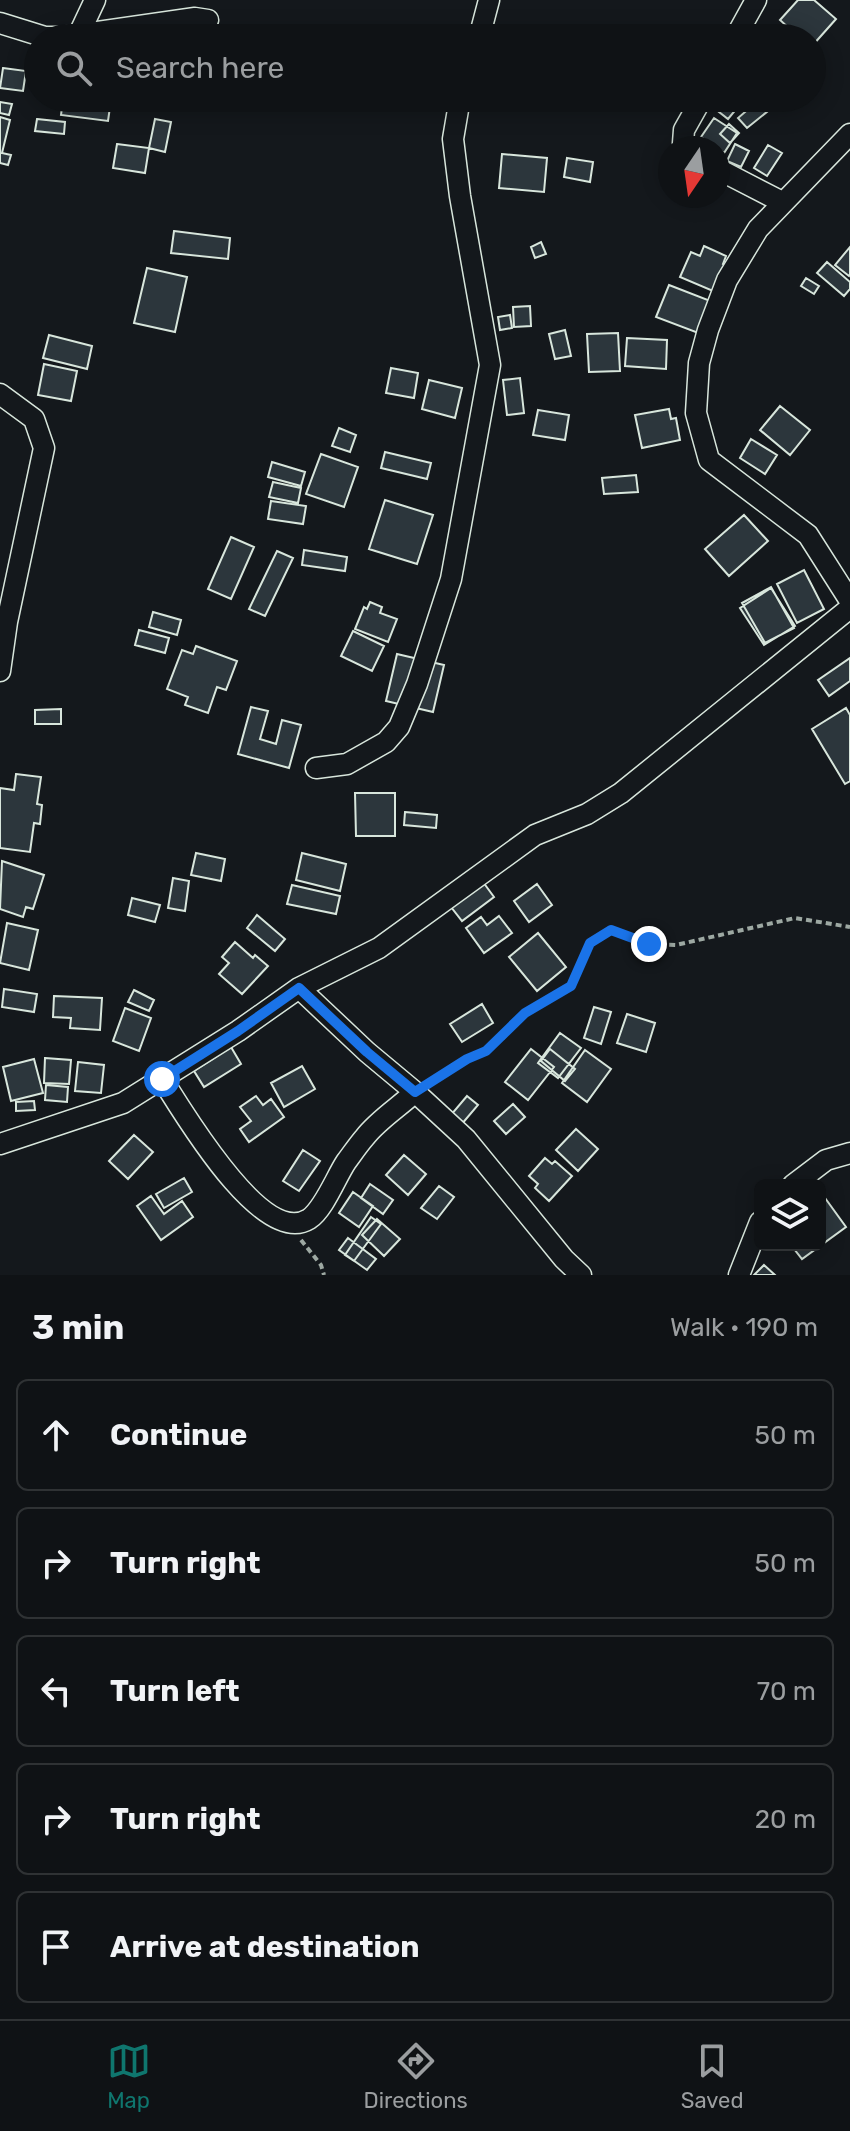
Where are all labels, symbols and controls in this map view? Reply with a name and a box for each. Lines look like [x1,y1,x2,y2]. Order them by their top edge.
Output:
search box [24,24,826,112]
icon: search [52,46,96,90]
text: Search here [116,50,284,86]
north arrow [658,136,730,208]
route end [631,926,667,962]
route start [144,1061,180,1097]
map controls [754,1179,826,1251]
button: layers [754,1179,826,1251]
text: 3 min [32,1307,124,1348]
text: Walk · 190 m [670,1312,818,1343]
icon: ahead [34,1413,78,1457]
text: Continue [110,1417,247,1453]
text: 50 m [755,1420,816,1451]
icon: right [34,1541,78,1585]
text: Turn right [110,1545,261,1581]
text: 50 m [755,1548,816,1579]
icon: left [34,1669,78,1713]
text: Turn left [110,1673,240,1709]
text: 70 m [757,1676,816,1707]
icon: right [34,1797,78,1841]
text: Turn right [110,1801,261,1837]
text: 20 m [755,1804,816,1835]
icon: arrive [34,1925,78,1969]
text: Arrive at destination [110,1929,420,1965]
tab: Map [107,2039,151,2114]
tab: Directions [364,2039,468,2114]
tab: Saved [681,2039,744,2114]

